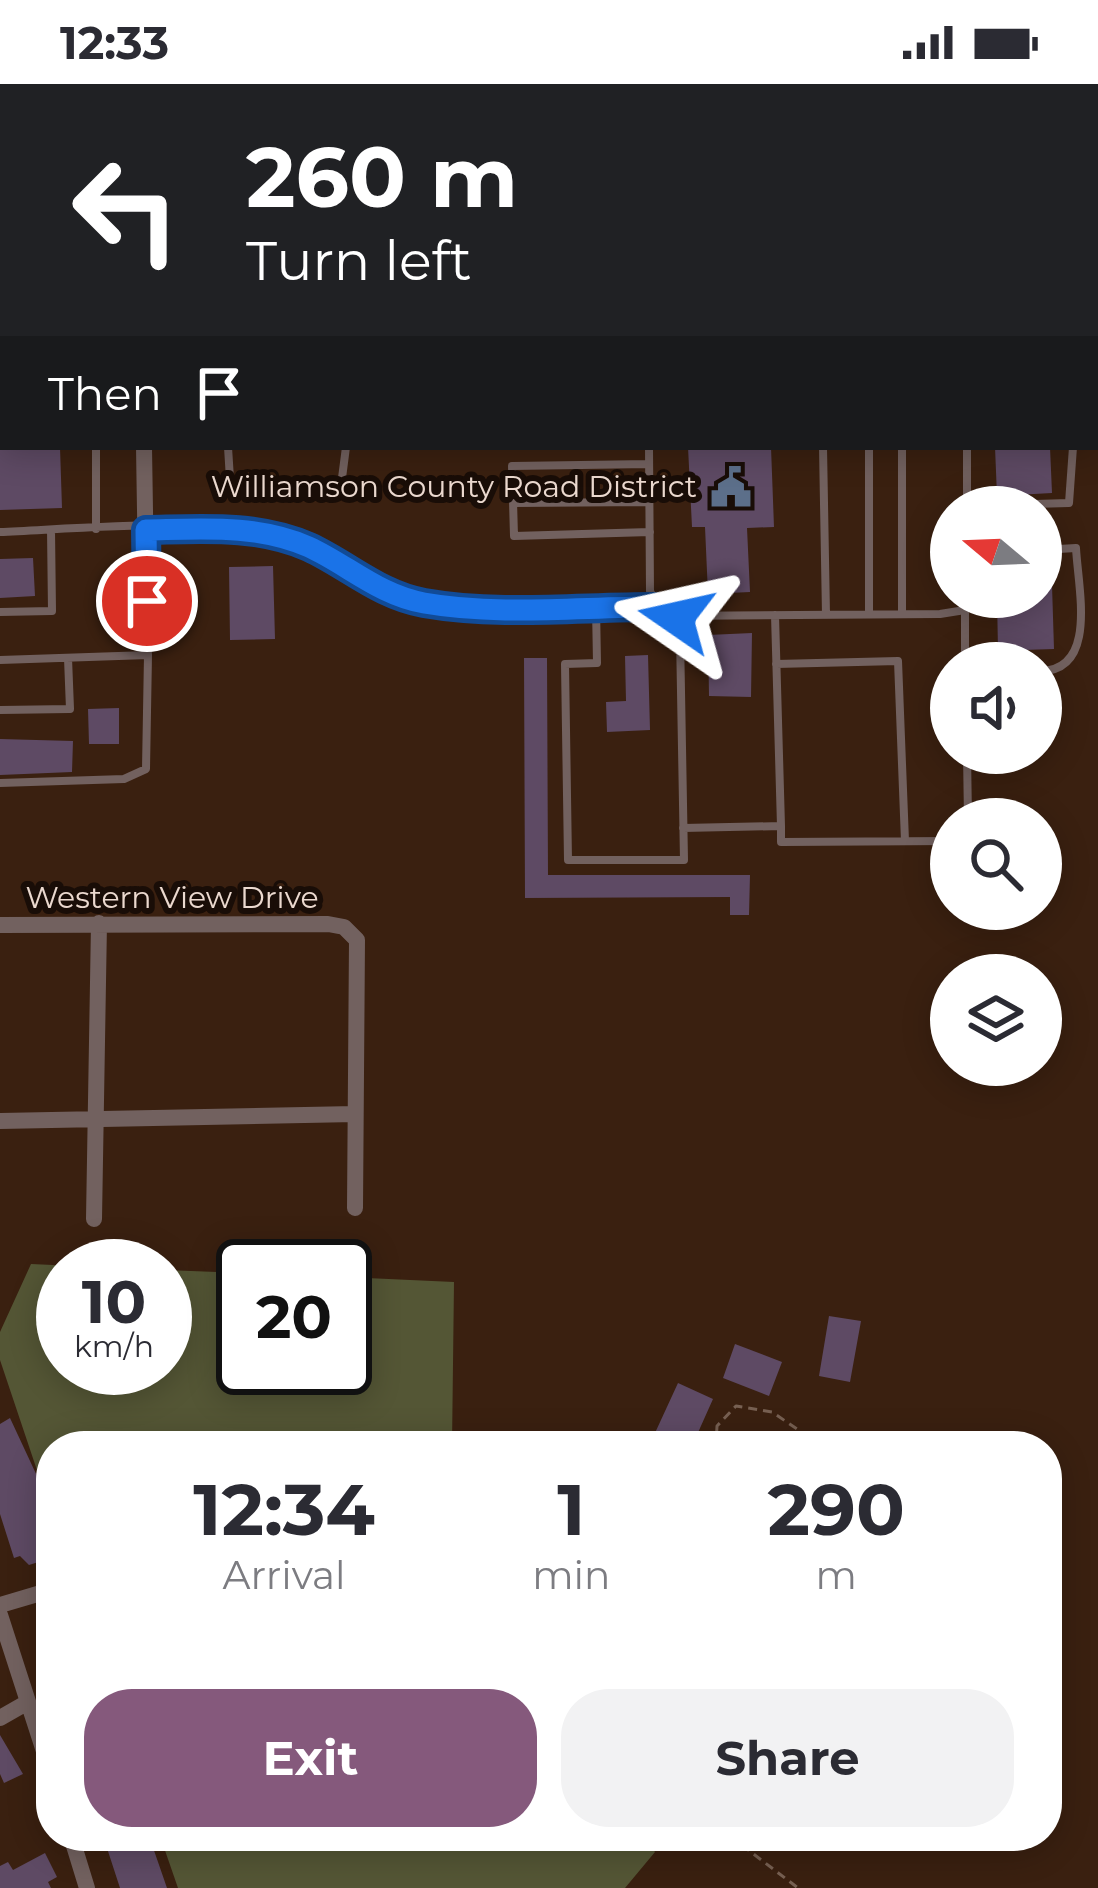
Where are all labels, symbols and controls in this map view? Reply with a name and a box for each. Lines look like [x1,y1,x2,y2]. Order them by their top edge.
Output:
text: 12:33 [60,15,169,70]
text: 260 m [246,126,518,228]
icon: left [48,132,204,288]
text: Turn left [246,228,472,294]
icon: arrive [186,360,252,426]
text: Then [48,366,162,421]
public building icon: Williamson County Road District [708,464,754,510]
place label: Williamson County Road District [211,468,697,505]
north arrow [930,486,1062,618]
map controls [930,486,1062,1086]
pin [96,550,198,652]
position arrow [613,555,739,681]
icon: arrive [114,568,180,634]
button: sound [930,642,1062,774]
button: search [930,798,1062,930]
street label: Western View Drive [25,879,319,916]
button: layers [930,954,1062,1086]
speed limit sign: 20 [216,1239,372,1395]
text: 10 [82,1265,146,1338]
text: km/h [74,1328,154,1365]
text: 12:34 [193,1465,375,1553]
text: 1 [557,1465,585,1553]
text: 290 [768,1465,905,1553]
text: Arrival [223,1551,346,1599]
text: min [532,1551,610,1599]
text: m [815,1551,857,1599]
button: Exit [84,1689,537,1827]
button: Share [561,1689,1014,1827]

